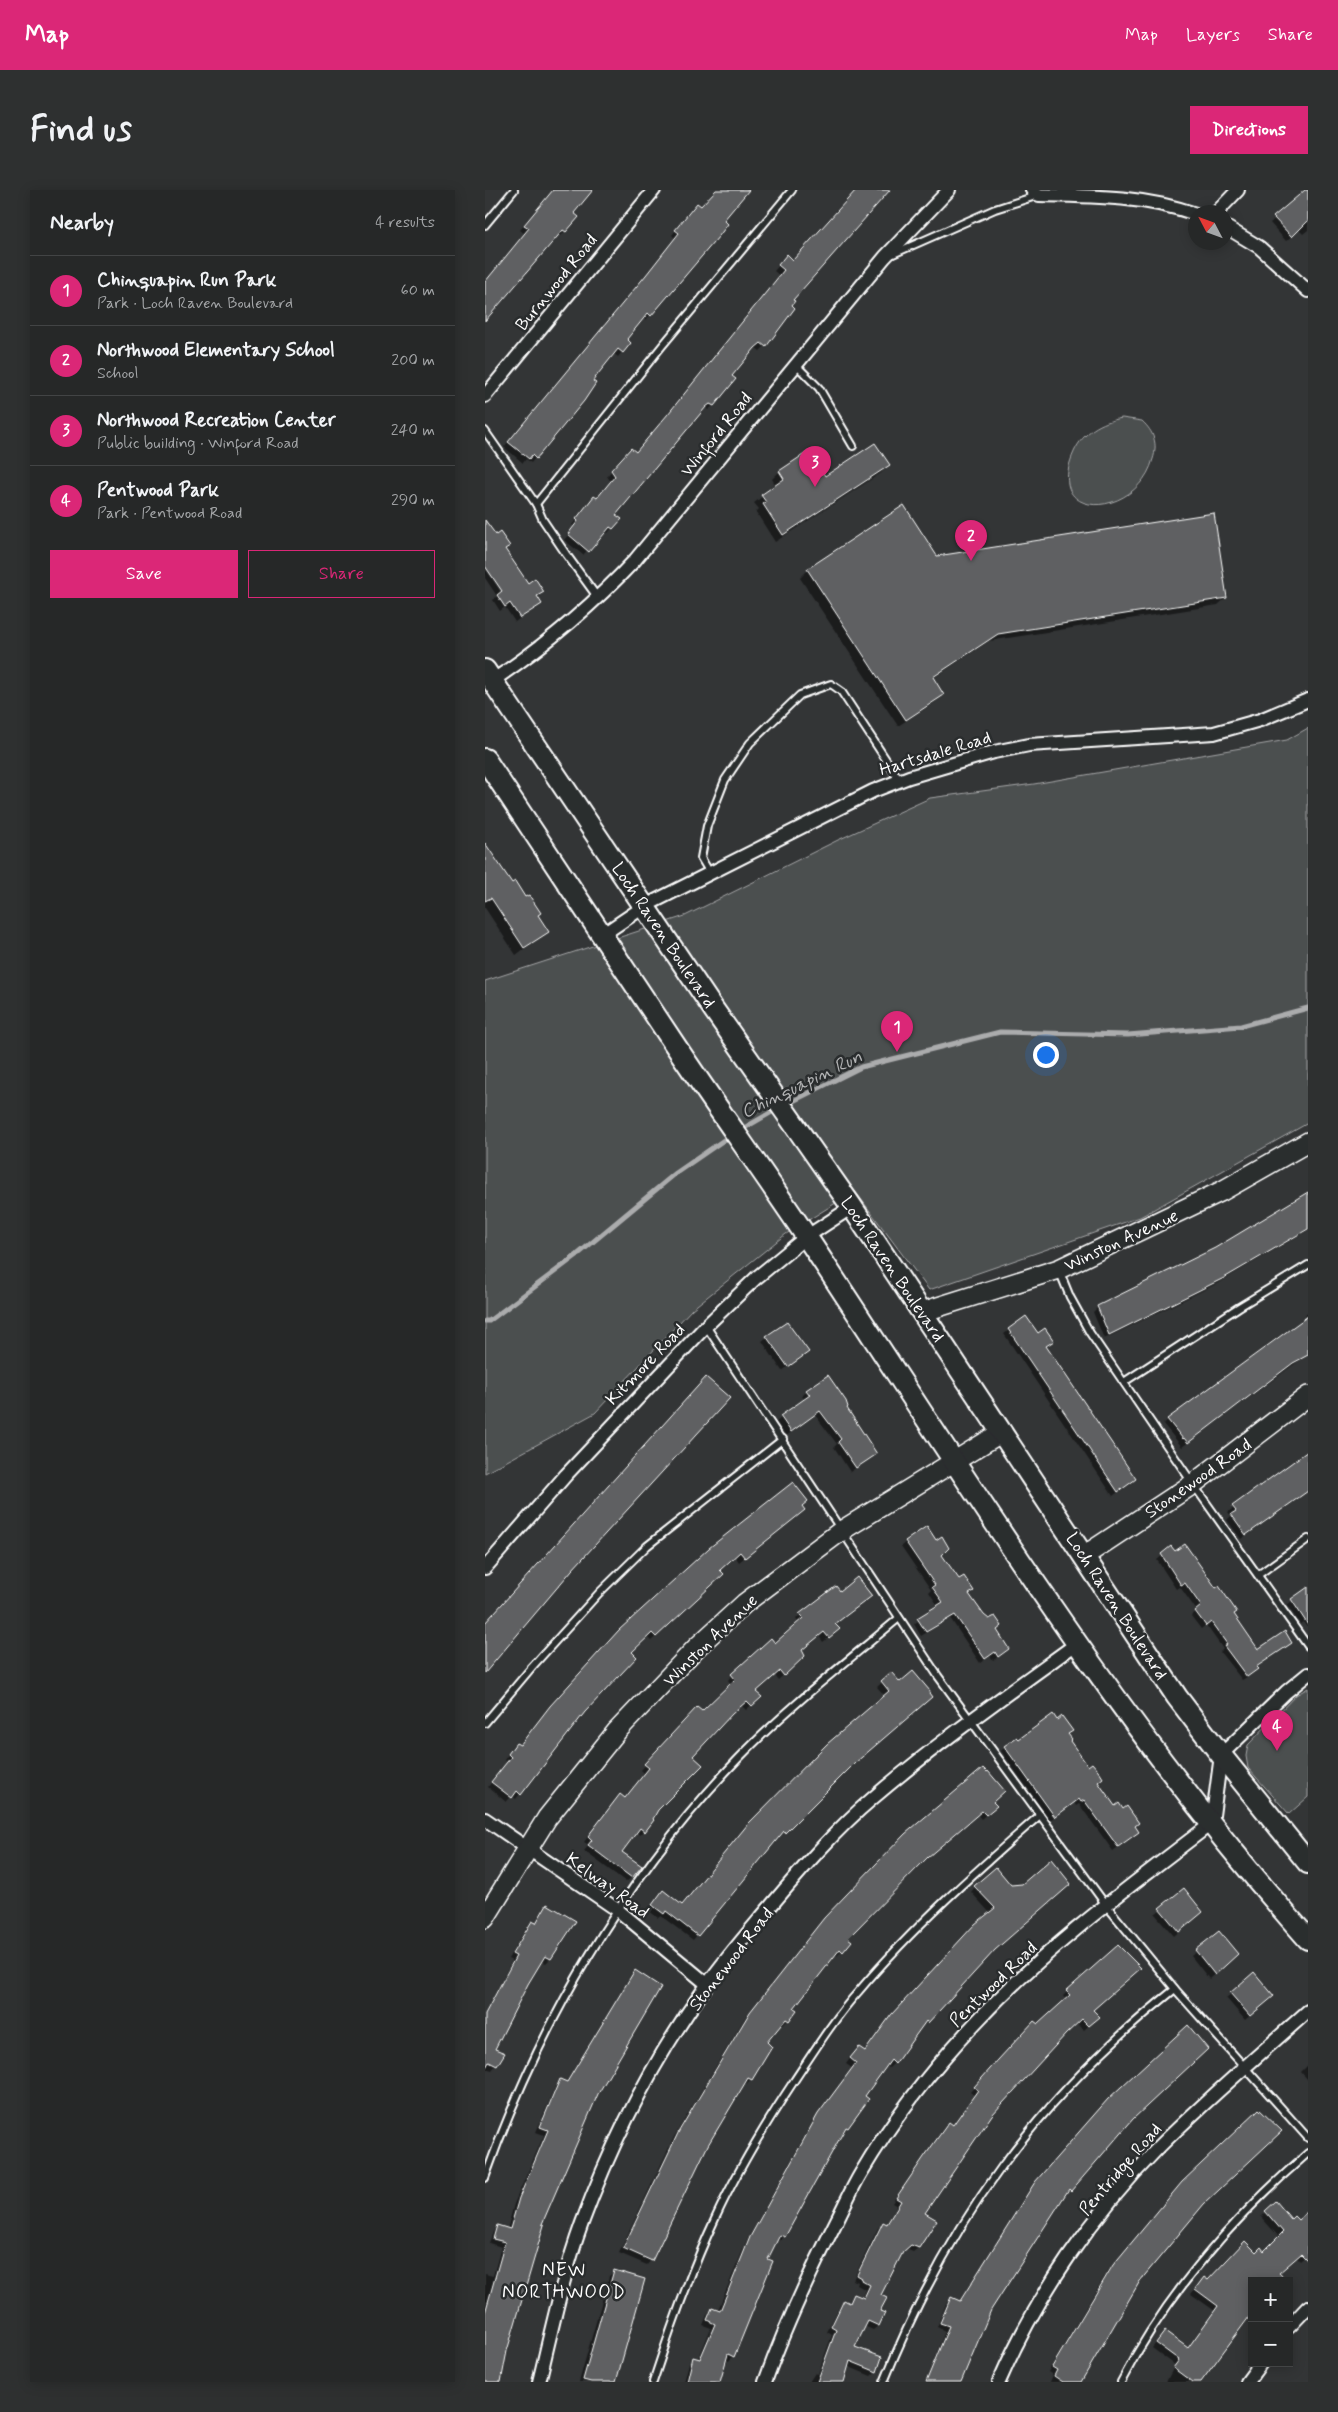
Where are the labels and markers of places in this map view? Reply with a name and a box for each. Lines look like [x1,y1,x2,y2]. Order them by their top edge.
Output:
pin: 3 [799,446,831,487]
pin: 2 [955,520,987,561]
pin: 1 [881,1011,913,1052]
pin: 4 [1261,1710,1293,1751]

